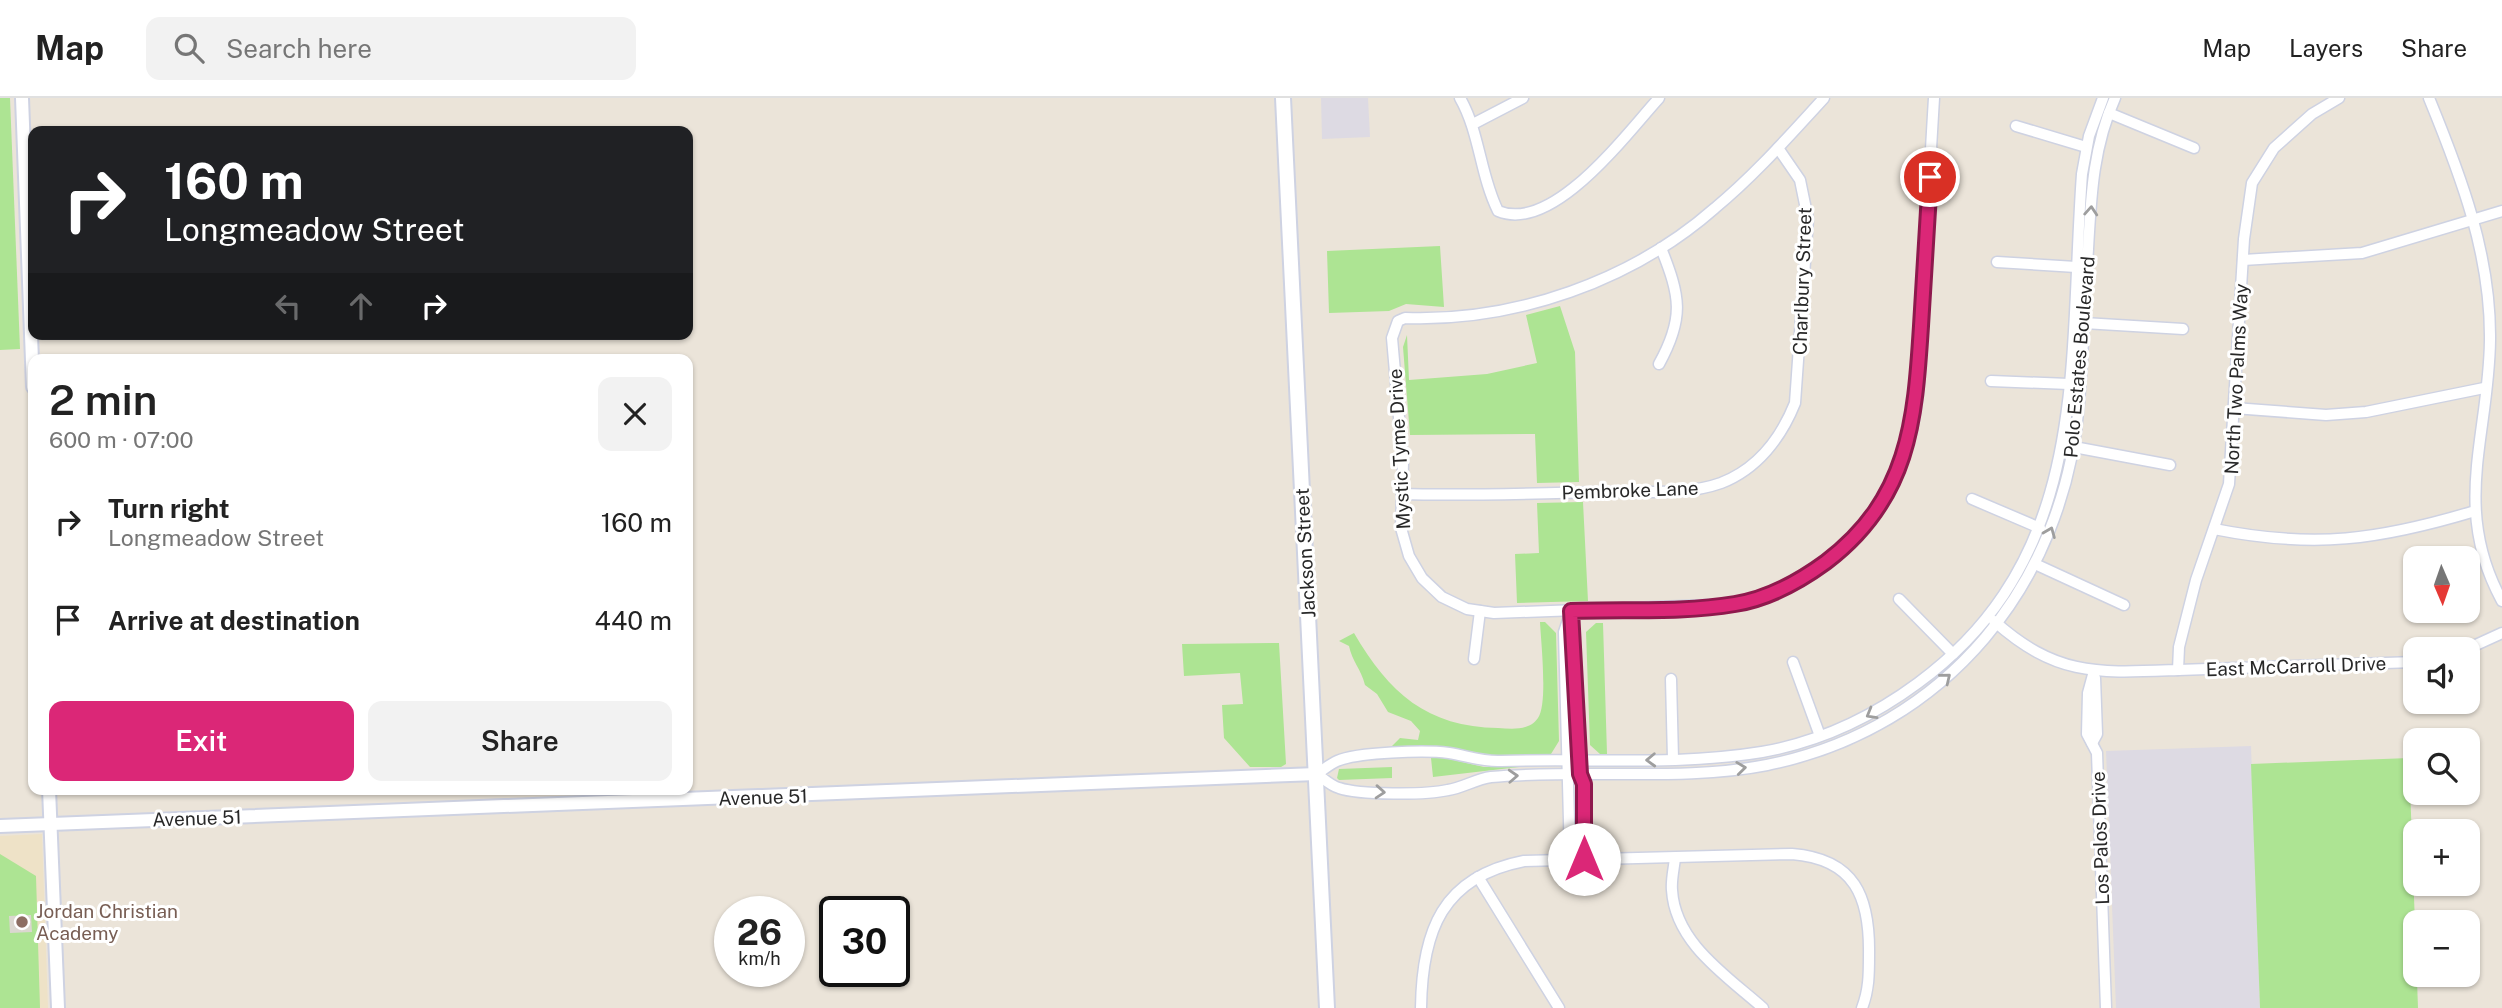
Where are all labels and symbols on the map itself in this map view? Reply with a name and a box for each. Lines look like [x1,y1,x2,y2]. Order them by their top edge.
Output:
pin [1900,147,1960,207]
one-way arrow [2083,205,2098,216]
street label: Charlbury Street [1788,207,1816,355]
street label: Polo Estates Boulevard [2059,255,2099,459]
street label: North Two Palms Way [2220,283,2252,475]
street label: Mystic Tyme Drive [1384,368,1414,530]
street label: Pembroke Lane [1561,477,1699,503]
street label: Jackson Street [1291,488,1319,618]
one-way arrow [2041,527,2055,539]
north arrow [2403,546,2480,623]
street label: East McCarroll Drive [2205,652,2387,680]
one-way arrow [1937,674,1950,686]
one-way arrow [1865,706,1878,719]
one-way arrow [1645,752,1656,767]
one-way arrow [1735,761,1747,776]
one-way arrow [1508,769,1519,784]
street label: Los Palos Drive [2087,771,2113,905]
street label: Avenue 51 [718,784,808,810]
one-way arrow [1375,784,1386,799]
street label: Avenue 51 [152,805,242,831]
position arrow [1547,822,1621,896]
speed limit sign: 30 [819,896,910,987]
place label: Jordan Christian Academy [36,900,178,944]
marker: Jordan Christian Academy [14,914,30,930]

